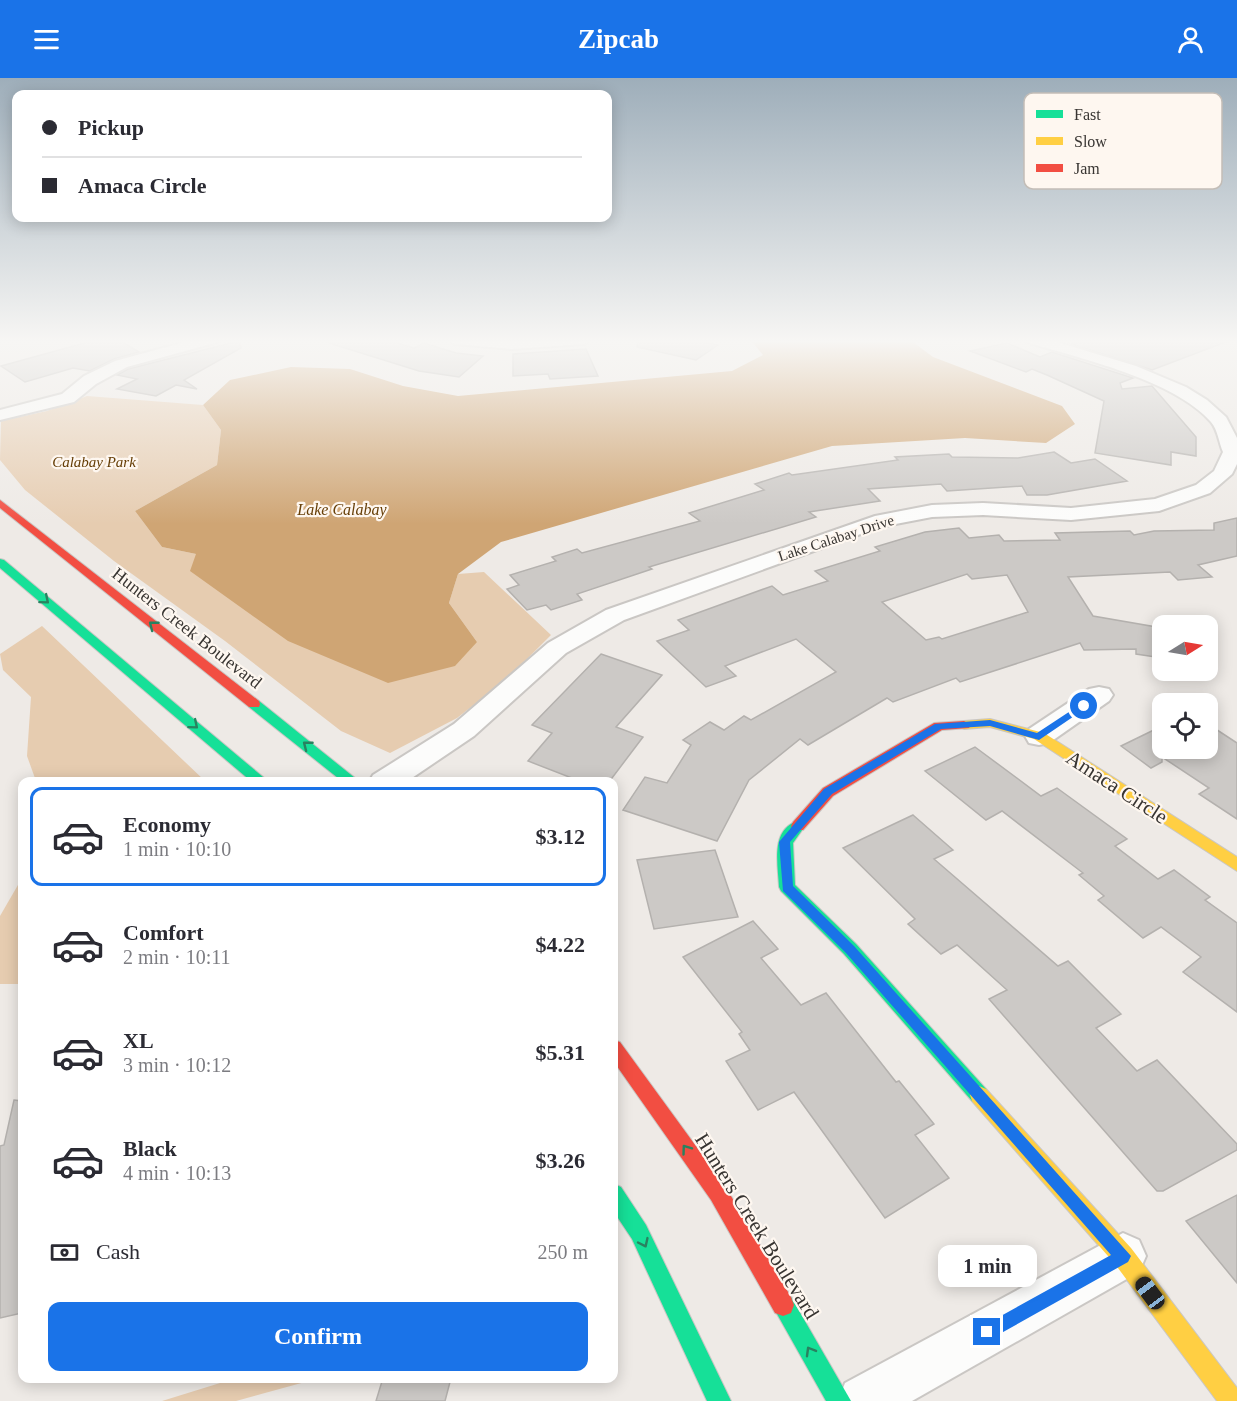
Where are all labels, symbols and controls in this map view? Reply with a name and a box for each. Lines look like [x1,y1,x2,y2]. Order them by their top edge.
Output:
icon: menu [30,23,63,56]
icon: person [1174,23,1207,56]
text: Zipcab [578,24,659,54]
legend [1024,93,1222,189]
text: Fast [1074,106,1101,123]
text: Pickup [78,115,144,140]
text: Slow [1074,133,1107,150]
text: Jam [1074,160,1100,177]
text: Amaca Circle [78,173,207,198]
park label: Calabay Park [52,454,136,470]
water label: Lake Calabay [296,501,388,519]
street label: Lake Calabay Drive [776,512,896,564]
street label: Hunters Creek Boulevard [108,563,266,693]
one-way arrow [38,592,49,603]
north arrow [1152,615,1218,681]
map controls [1152,615,1218,759]
one-way arrow [149,621,160,632]
route start [1070,692,1097,719]
button: locate [1152,693,1218,759]
one-way arrow [187,717,198,728]
one-way arrow [303,742,314,753]
street label: Amaca Circle [1062,745,1172,829]
icon: car [51,810,105,864]
text: Economy [123,812,211,837]
text: $3.12 [536,824,585,849]
text: 1 min · 10:10 [123,838,231,860]
icon: car [51,918,105,972]
text: Comfort [123,920,204,945]
text: $4.22 [536,932,585,957]
text: 2 min · 10:11 [123,946,231,968]
icon: car [51,1026,105,1080]
text: XL [123,1028,154,1053]
text: $5.31 [536,1040,585,1065]
text: 3 min · 10:12 [123,1054,231,1076]
street label: Hunters Creek Boulevard [690,1129,824,1324]
icon: car [51,1134,105,1188]
text: Black [123,1136,177,1161]
one-way arrow [682,1144,693,1155]
text: $3.26 [536,1148,585,1173]
text: 4 min · 10:13 [123,1162,231,1184]
icon: cash [48,1236,81,1269]
one-way arrow [637,1237,649,1248]
text: Cash [96,1239,140,1264]
text: 250 m [537,1241,588,1263]
callout: 1 min [938,1245,1036,1287]
text: 1 min [963,1255,1012,1277]
car [1132,1273,1168,1313]
button: Confirm [48,1302,588,1371]
route end [973,1318,1000,1345]
one-way arrow [805,1346,817,1357]

